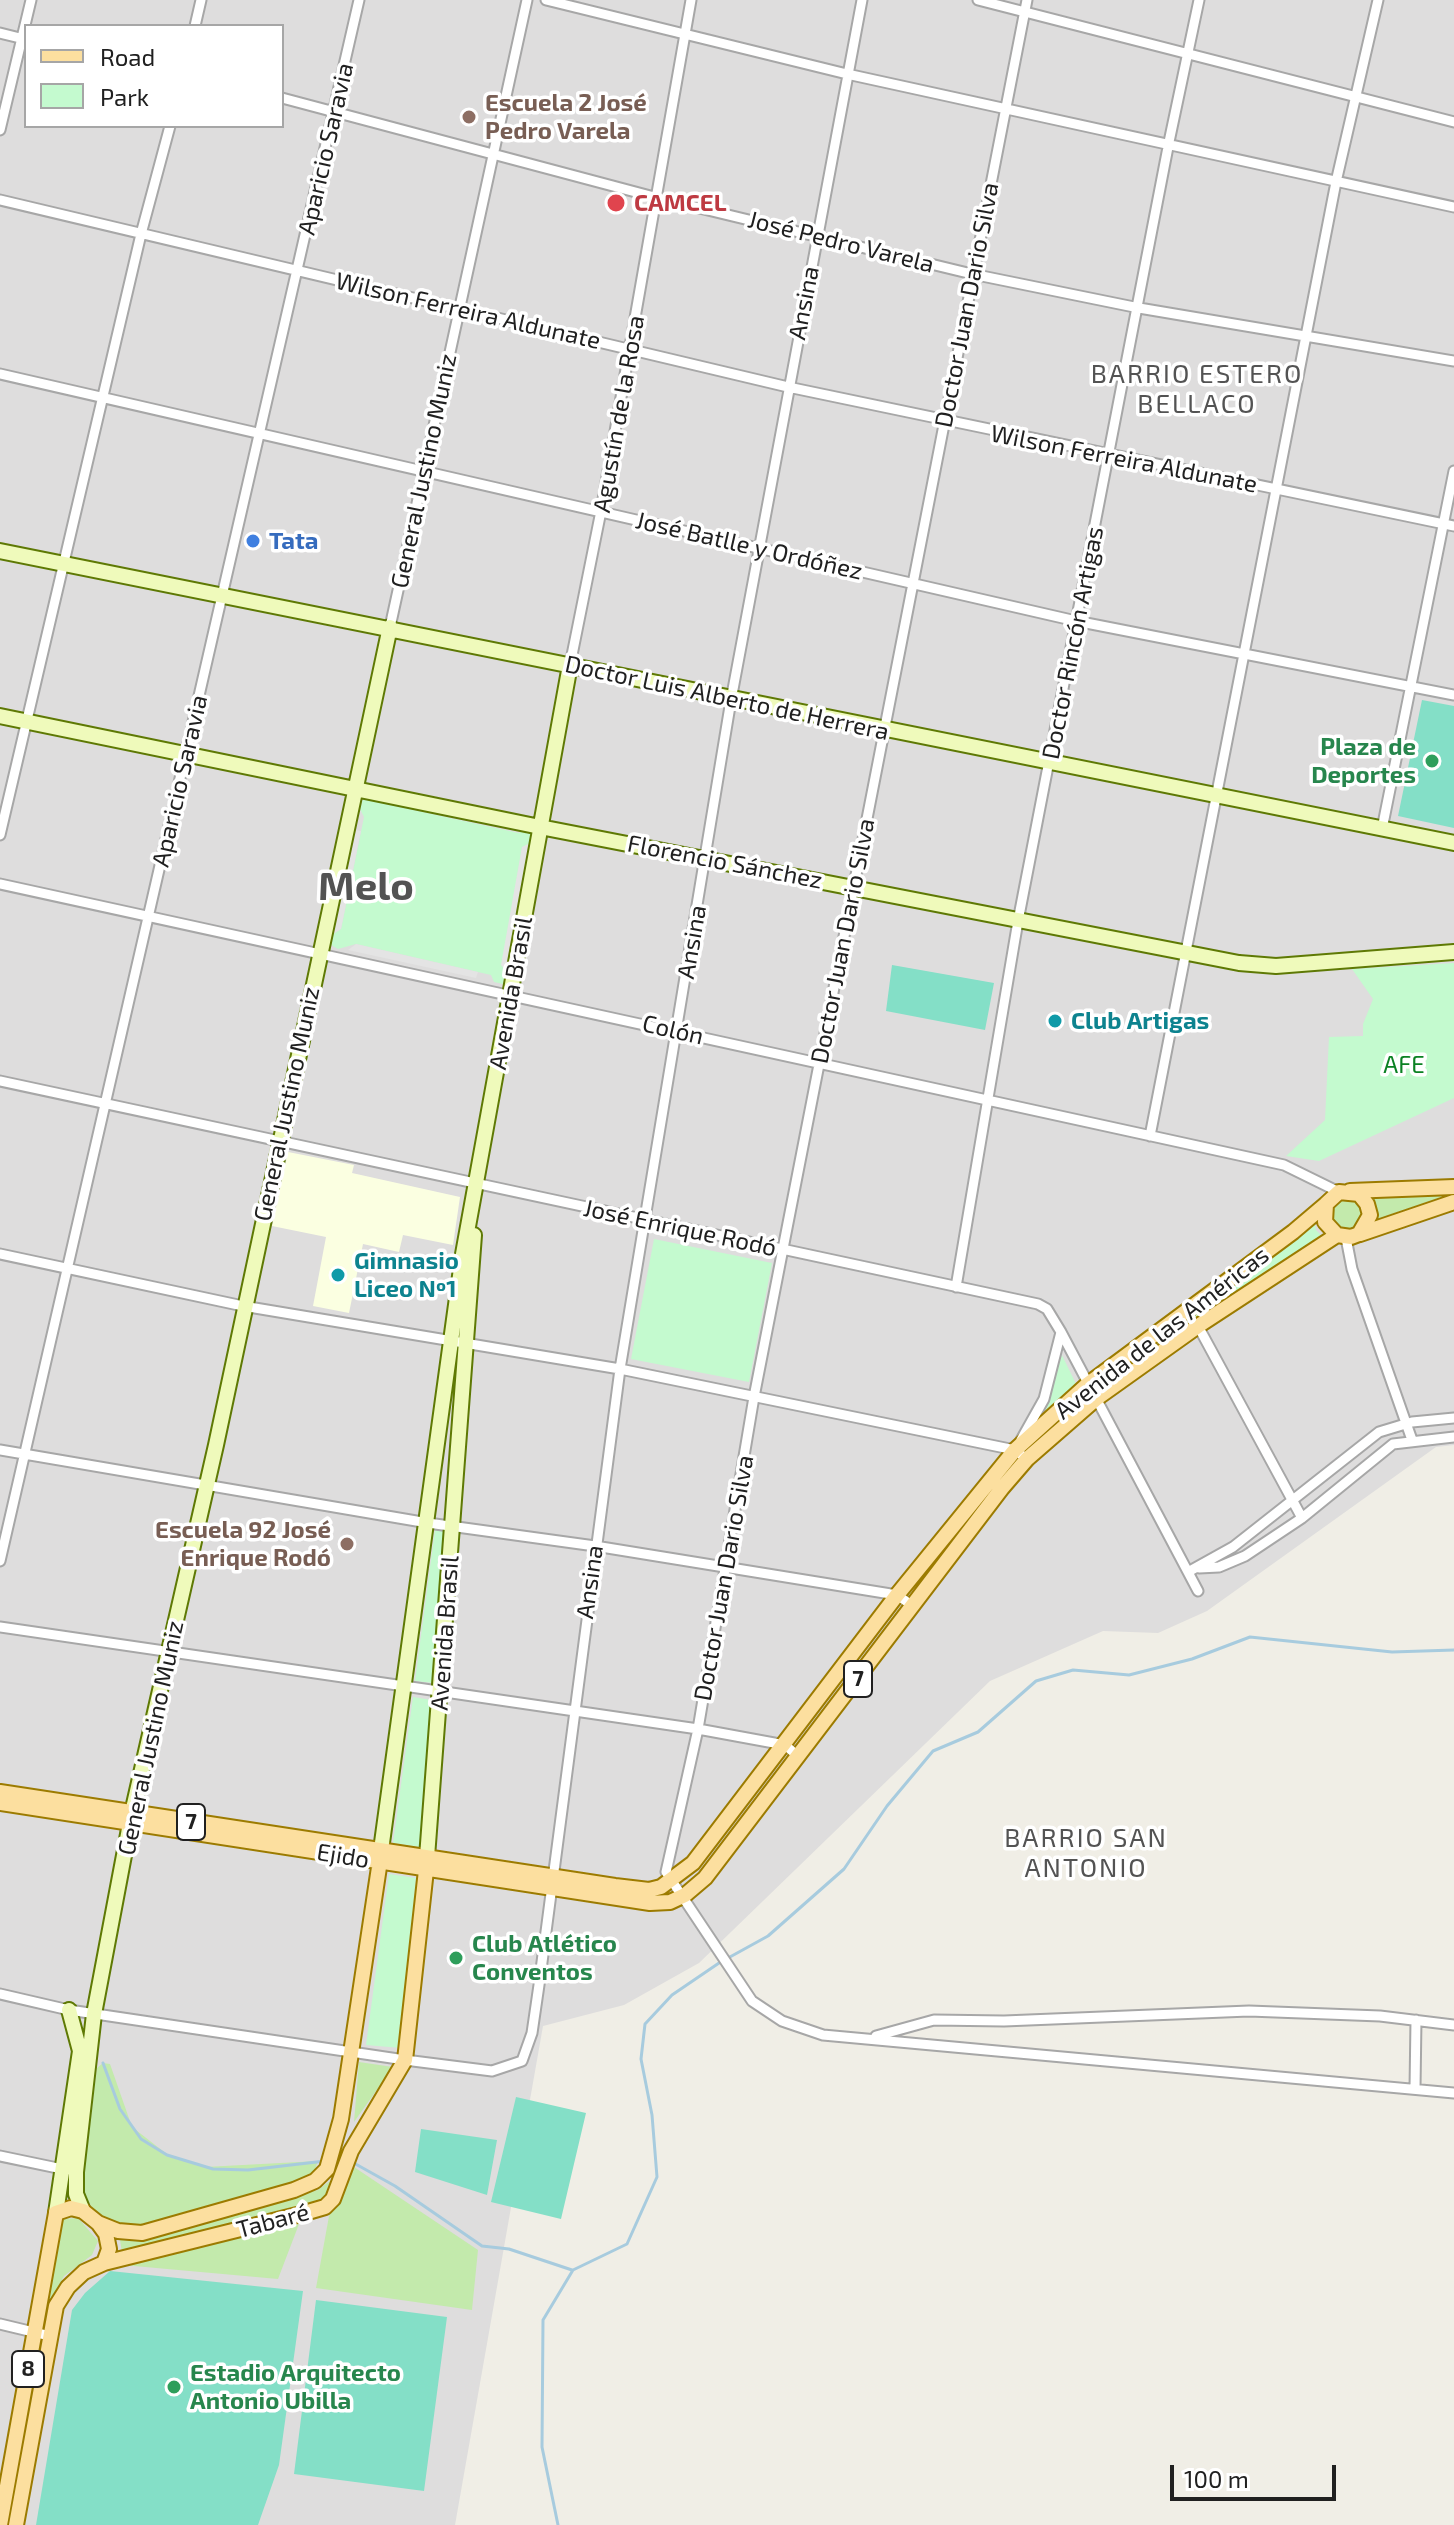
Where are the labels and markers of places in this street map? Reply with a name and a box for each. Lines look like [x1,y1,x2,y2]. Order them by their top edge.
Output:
place label: Escuela 2 José Pedro Varela [485,89,647,145]
marker: Escuela 2 José Pedro Varela [460,108,478,126]
place label: CAMCEL [634,189,727,217]
marker: CAMCEL [605,192,627,214]
place label: Tata [269,527,319,555]
marker: Tata [244,532,262,550]
place label: Plaza de Deportes [1311,733,1416,789]
marker: Plaza de Deportes [1423,752,1441,770]
place label: Club Artigas [1071,1007,1209,1035]
marker: Club Artigas [1046,1012,1064,1030]
place label: Gimnasio Liceo Nº1 [354,1247,459,1303]
marker: Gimnasio Liceo Nº1 [329,1266,347,1284]
place label: Escuela 92 José Enrique Rodó [155,1516,331,1572]
marker: Escuela 92 José Enrique Rodó [338,1535,356,1553]
place label: Club Atlético Conventos [472,1930,617,1986]
marker: Club Atlético Conventos [447,1949,465,1967]
place label: Estadio Arquitecto Antonio Ubilla [190,2359,401,2415]
marker: Estadio Arquitecto Antonio Ubilla [165,2378,183,2396]

